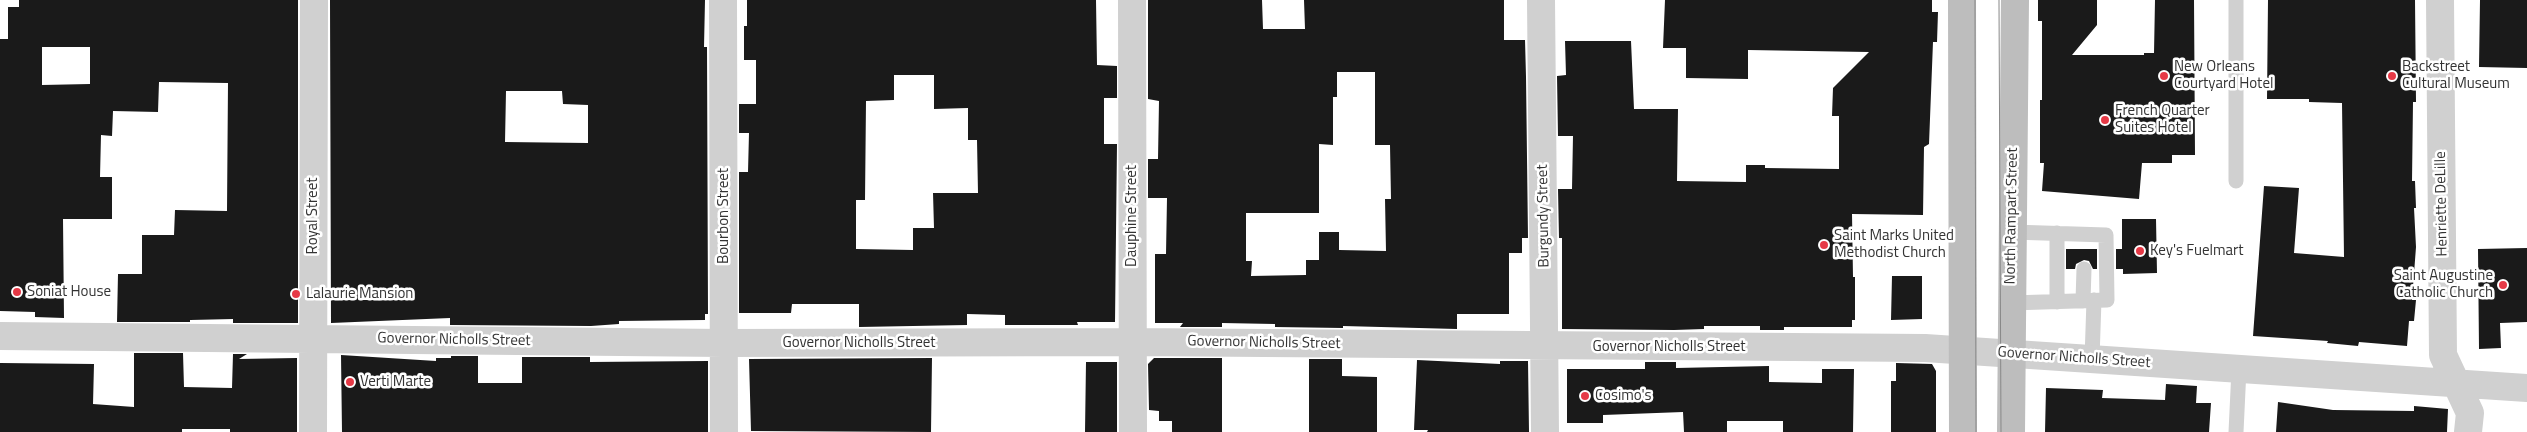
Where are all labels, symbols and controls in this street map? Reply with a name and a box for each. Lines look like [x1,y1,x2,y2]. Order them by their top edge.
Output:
place label: New Orleans Courtyard Hotel [2174,58,2273,93]
place label: Backstreet Cultural Museum [2402,58,2510,93]
marker: New Orleans Courtyard Hotel [2158,70,2170,82]
marker: Backstreet Cultural Museum [2386,70,2398,82]
place label: French Quarter Suites Hotel [2115,102,2210,137]
marker: French Quarter Suites Hotel [2099,114,2111,126]
street label: North Rampart Street [2002,147,2022,285]
street label: Henriette DeLille [2432,151,2452,257]
street label: Burgundy Street [1534,164,1554,268]
street label: Dauphine Street [1123,165,1141,267]
street label: Bourbon Street [715,168,733,264]
street label: Royal Street [304,178,322,254]
place label: Saint Marks United Methodist Church [1834,227,1954,262]
marker: Saint Marks United Methodist Church [1818,239,1830,251]
place label: Key's Fuelmart [2150,242,2243,260]
marker: Key's Fuelmart [2134,245,2146,257]
place label: Saint Augustine Catholic Church [2394,267,2493,302]
marker: Saint Augustine Catholic Church [2497,279,2509,291]
place label: Soniat House [27,283,111,301]
place label: Lalaurie Mansion [306,285,413,303]
marker: Soniat House [11,286,23,298]
marker: Lalaurie Mansion [290,288,302,300]
street label: Governor Nicholls Street [377,330,531,350]
street label: Governor Nicholls Street [1187,333,1341,353]
street label: Governor Nicholls Street [782,334,936,352]
street label: Governor Nicholls Street [1592,338,1746,356]
street label: Governor Nicholls Street [1997,344,2151,372]
place label: Verti Marte [360,373,431,391]
marker: Verti Marte [344,376,356,388]
place label: Cosimo's [1595,387,1651,405]
marker: Cosimo's [1579,390,1591,402]

